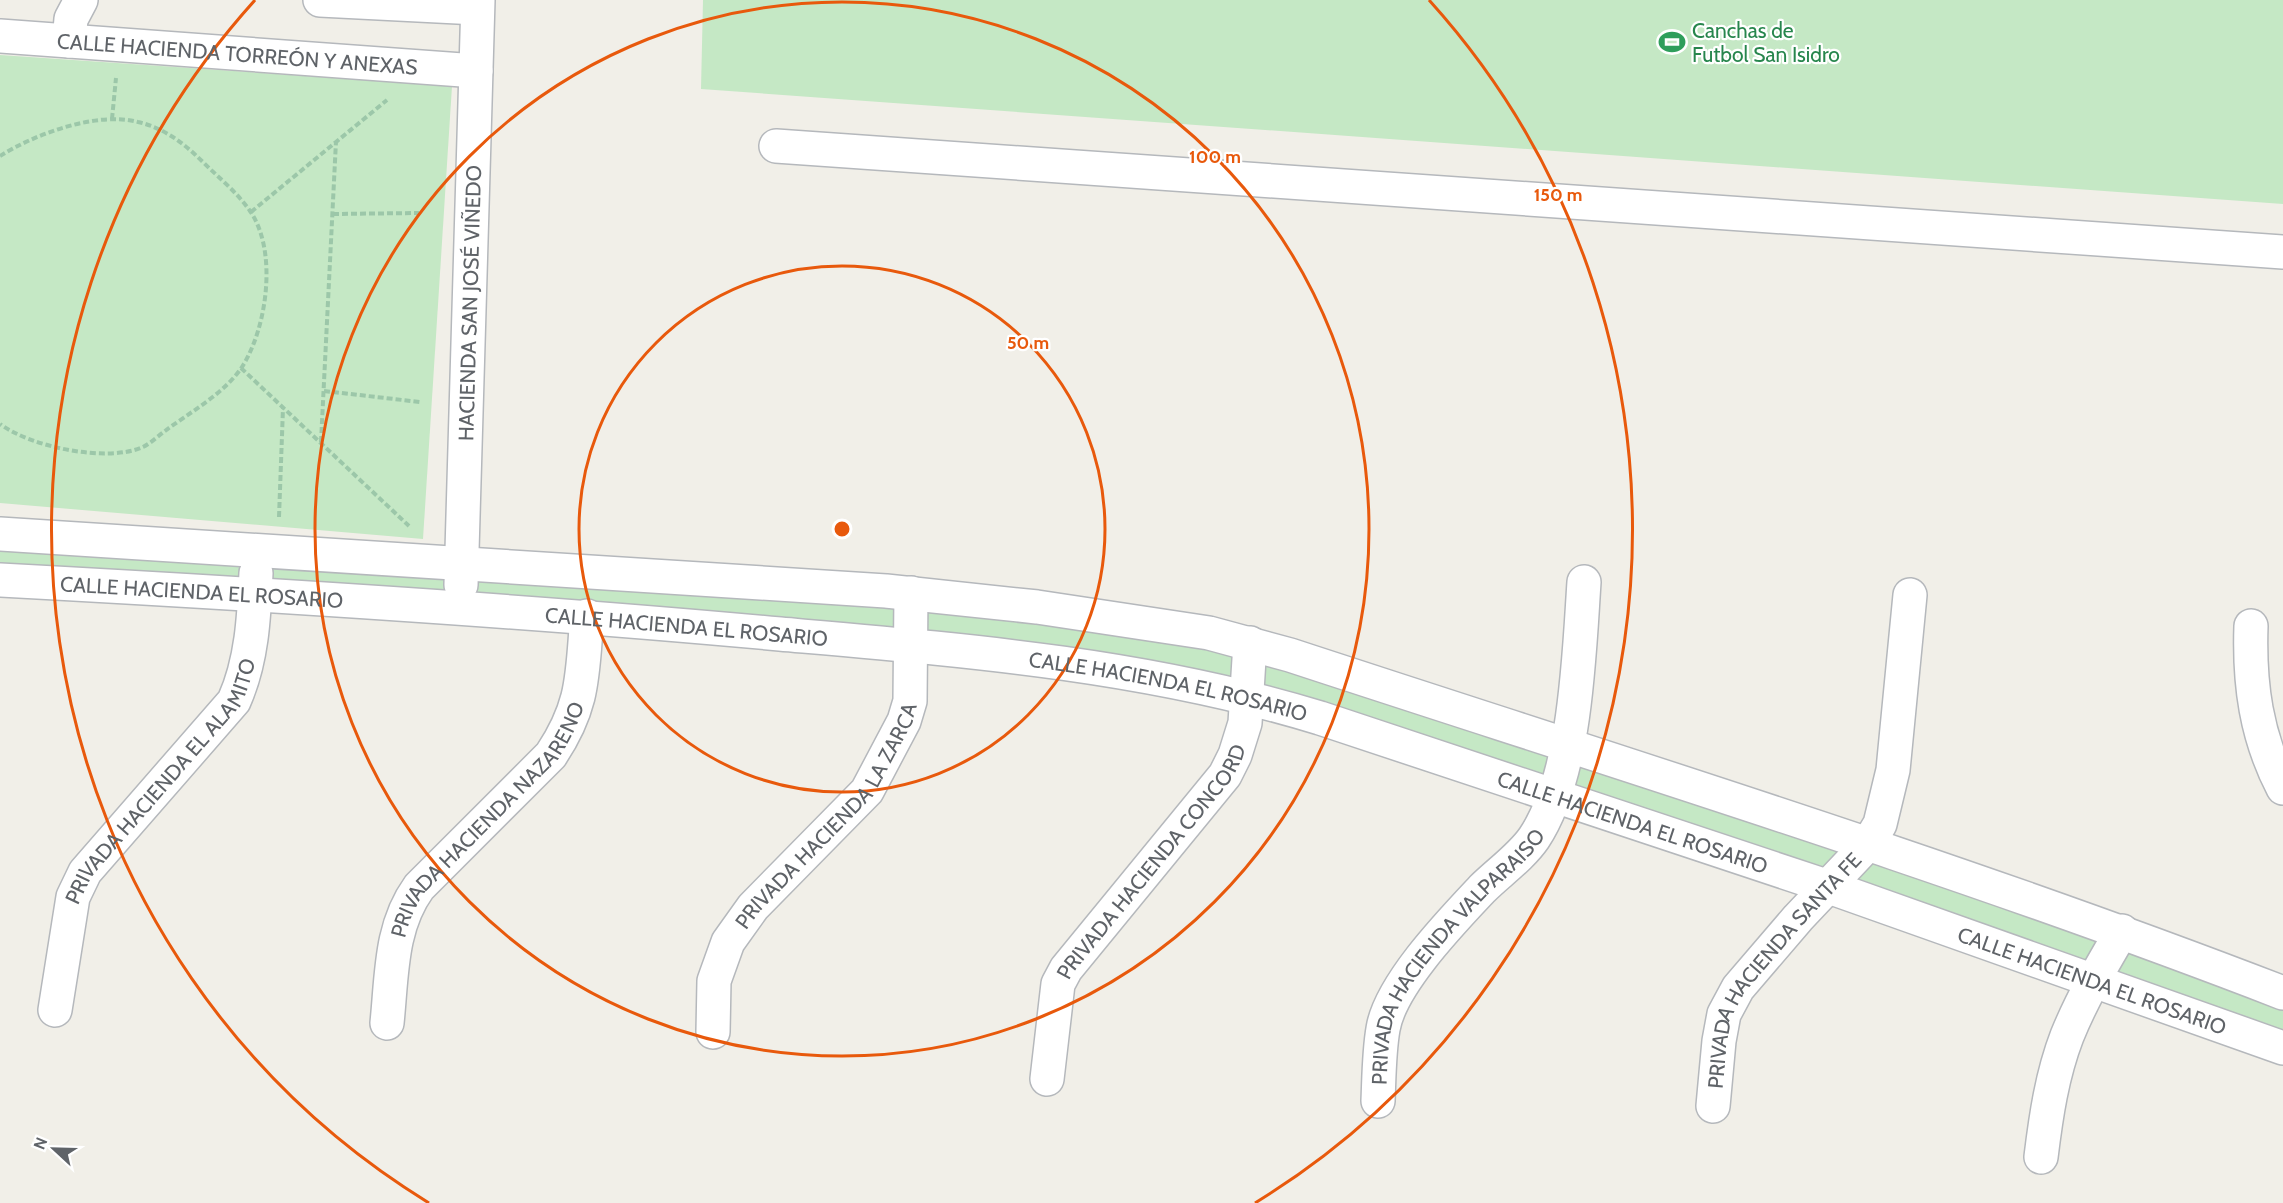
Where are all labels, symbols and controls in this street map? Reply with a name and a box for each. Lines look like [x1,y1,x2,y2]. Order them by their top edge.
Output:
place label: Canchas de Futbol San Isidro [1692,18,1840,67]
sports icon: Canchas de Futbol San Isidro [1657,27,1687,57]
street label: CALLE HACIENDA TORREÓN Y ANEXAS [56,28,418,79]
text: 100 m [1189,146,1241,168]
street label: HACIENDA SAN JOSÉ VIÑEDO [453,165,486,441]
text: 150 m [1534,184,1582,206]
text: 50 m [1007,332,1049,354]
centre of rings [832,519,852,539]
street label: CALLE HACIENDA EL ROSARIO [59,571,344,613]
street label: CALLE HACIENDA EL ROSARIO [544,602,829,651]
street label: CALLE HACIENDA EL ROSARIO [1028,646,1310,726]
street label: PRIVADA HACIENDA EL ALAMITO [59,656,260,908]
street label: PRIVADA HACIENDA NAZARENO [385,698,589,940]
street label: PRIVADA HACIENDA LA ZARCA [729,700,921,933]
street label: PRIVADA HACIENDA CONCORD [1051,741,1250,983]
street label: CALLE HACIENDA EL ROSARIO [1494,765,1771,878]
street label: PRIVADA HACIENDA VALPARAISO [1366,824,1549,1085]
street label: PRIVADA HACIENDA SANTA FE [1702,847,1866,1090]
street label: CALLE HACIENDA EL ROSARIO [1954,921,2230,1039]
north arrow [24,1119,84,1179]
text: N [30,1135,51,1152]

